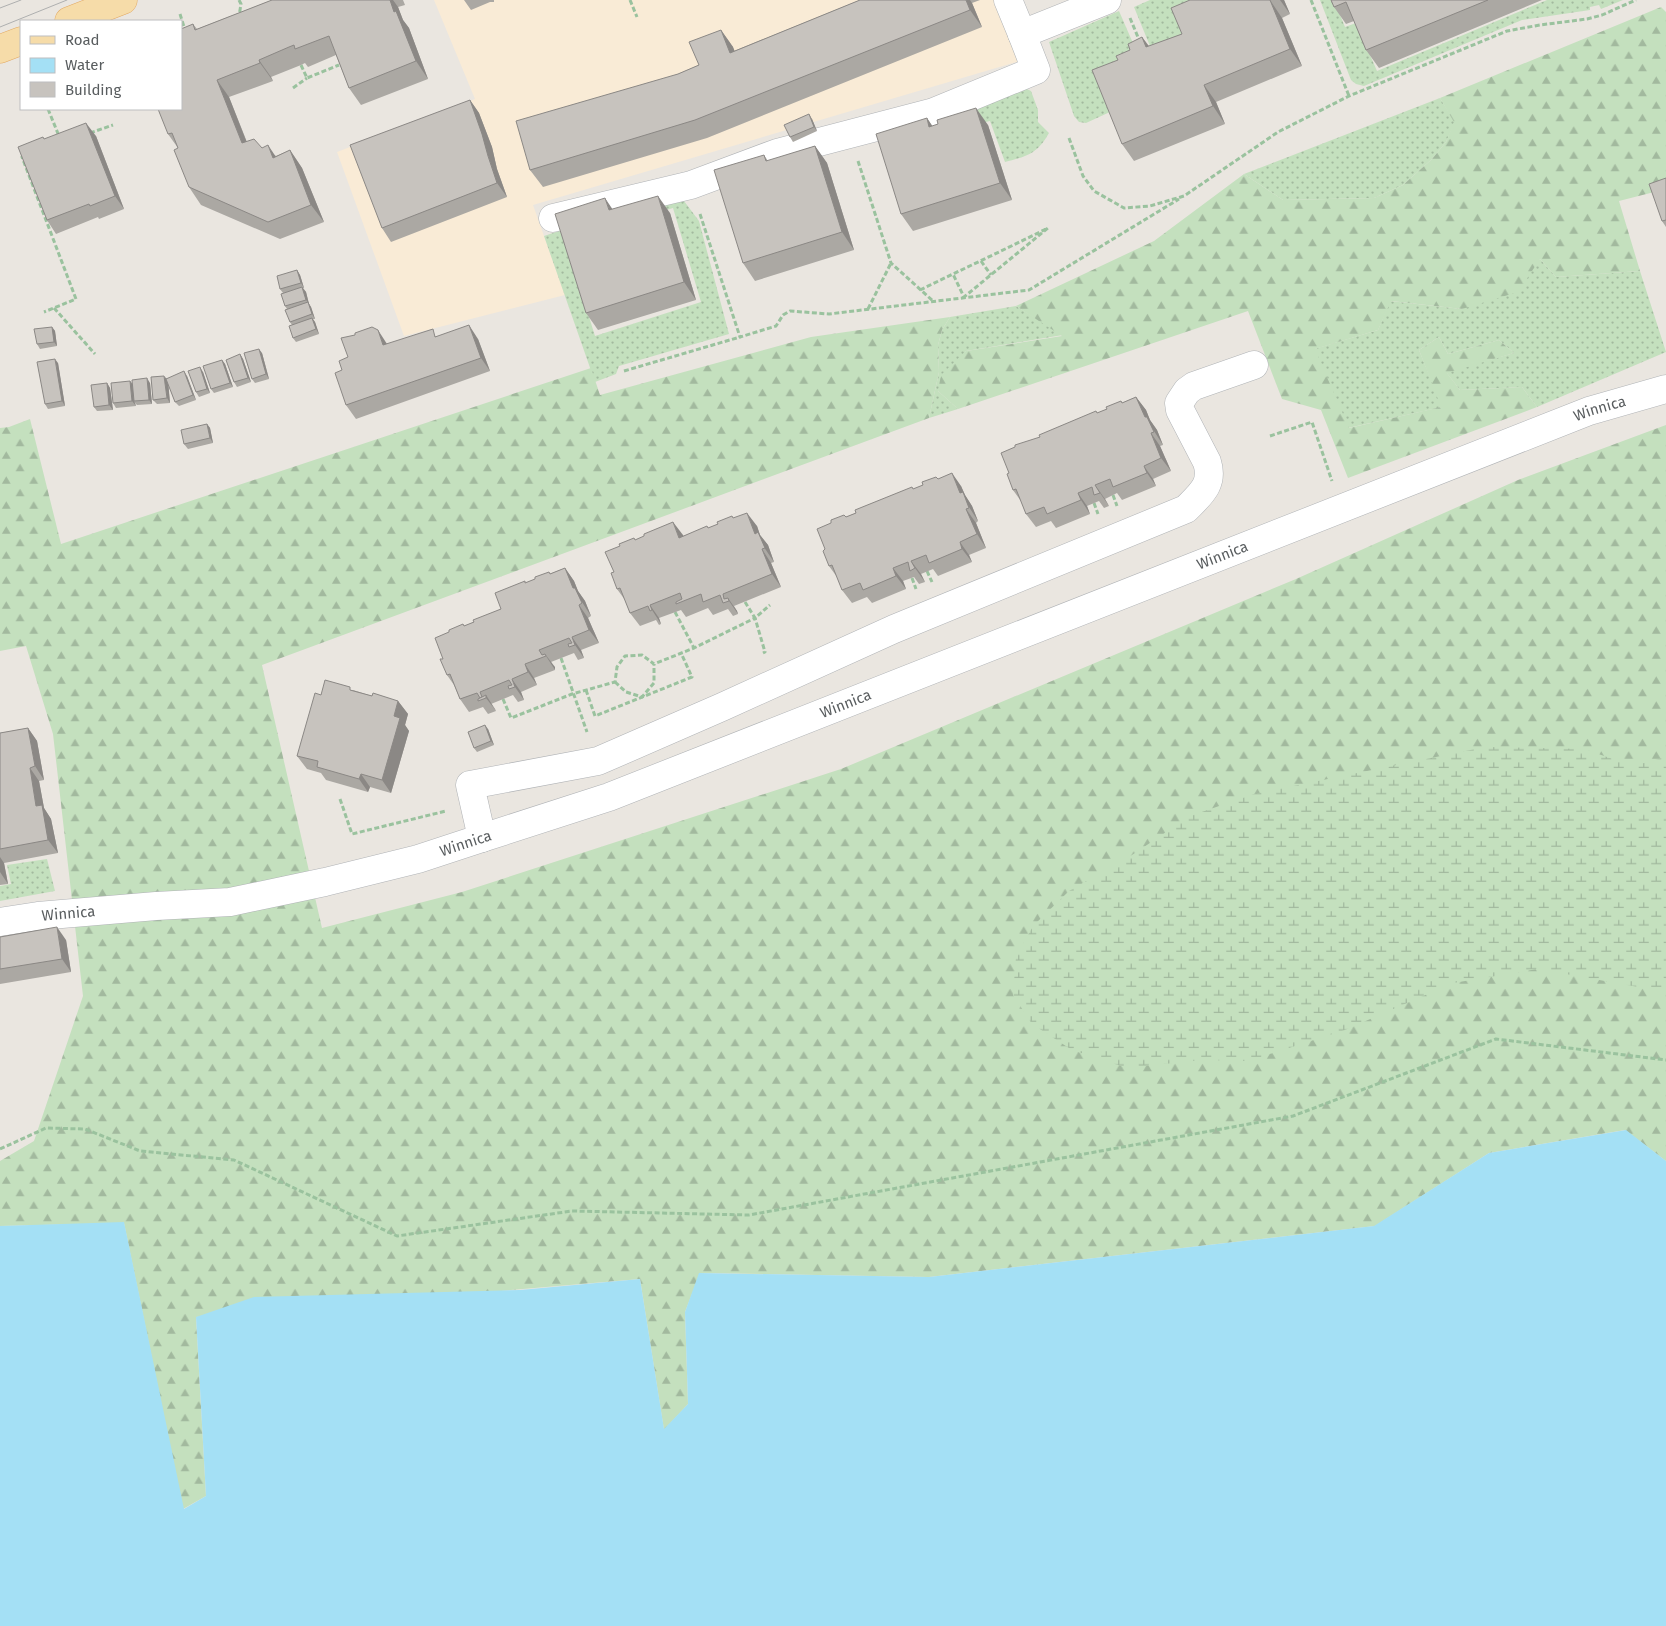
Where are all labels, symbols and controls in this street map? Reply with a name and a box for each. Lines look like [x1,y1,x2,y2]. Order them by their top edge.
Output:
legend [20,20,182,110]
text: Road [65,31,100,49]
text: Water [65,56,104,74]
text: Building [65,81,121,99]
street label: Winnica [1571,392,1628,425]
street label: Winnica [1194,537,1251,574]
street label: Winnica [817,686,874,722]
street label: Winnica [437,826,494,860]
street label: Winnica [41,902,96,925]

